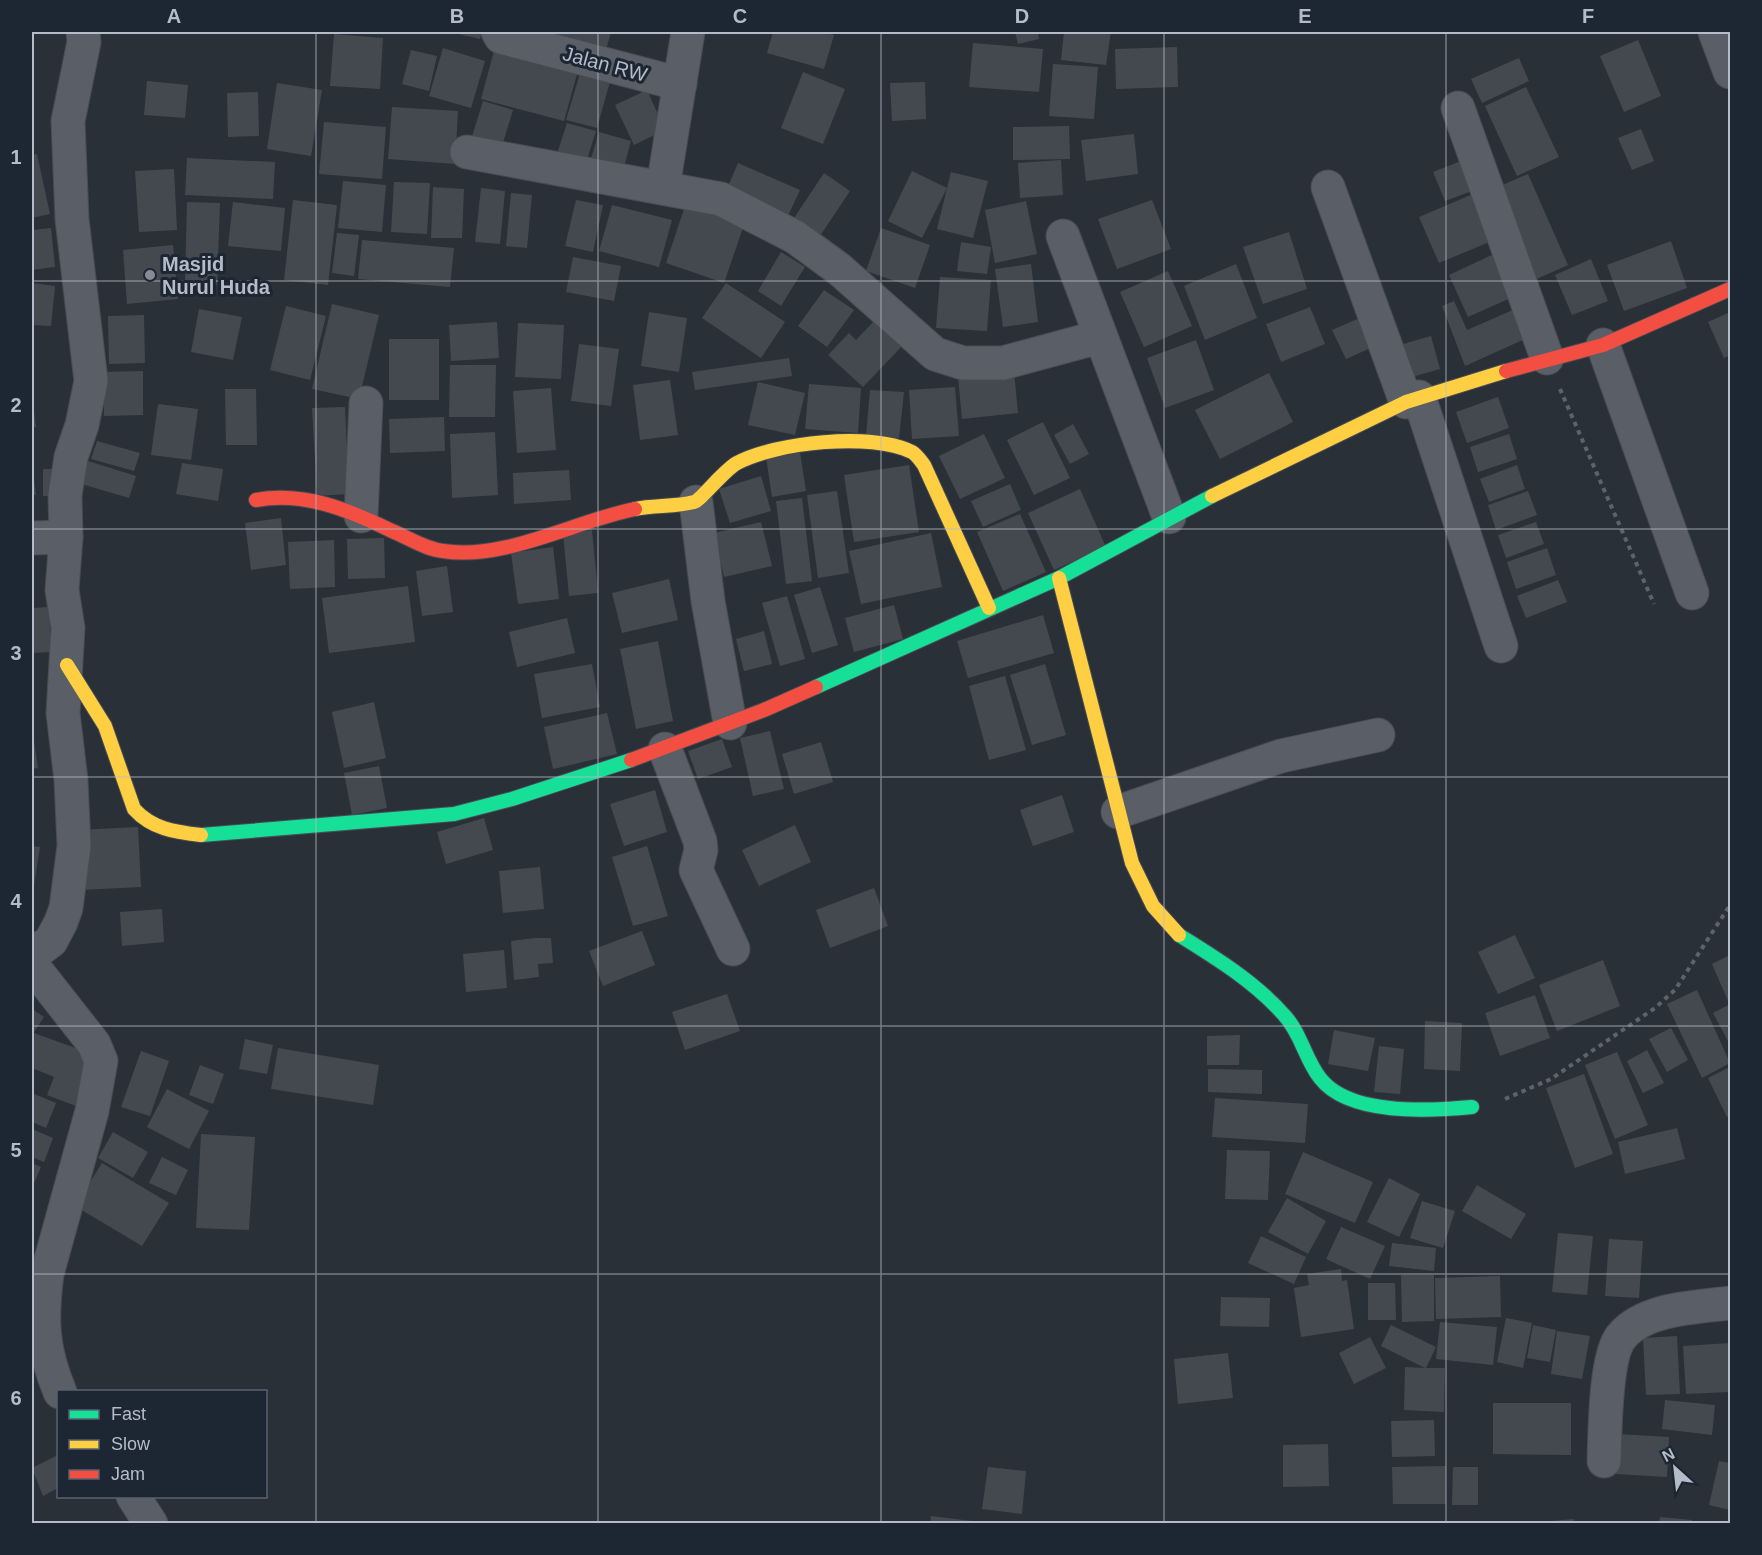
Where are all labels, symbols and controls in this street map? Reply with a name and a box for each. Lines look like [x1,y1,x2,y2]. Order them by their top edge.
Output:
text: A [167,5,181,27]
text: B [450,5,464,27]
text: C [733,5,747,27]
text: D [1015,5,1029,27]
text: E [1298,5,1312,27]
text: F [1582,5,1594,27]
street label: Jalan RW [560,42,650,86]
text: 1 [10,146,22,168]
place label: Masjid Nurul Huda [162,253,271,298]
marker: Masjid Nurul Huda [143,268,157,282]
text: 2 [10,394,22,416]
text: 3 [10,642,22,664]
text: 4 [10,890,22,912]
text: 5 [10,1139,22,1161]
text: 6 [10,1387,22,1409]
legend [57,1390,267,1498]
text: Fast [111,1404,146,1424]
text: Slow [111,1434,151,1454]
north arrow [1645,1438,1705,1498]
text: N [1659,1445,1677,1465]
text: Jam [111,1464,145,1484]

